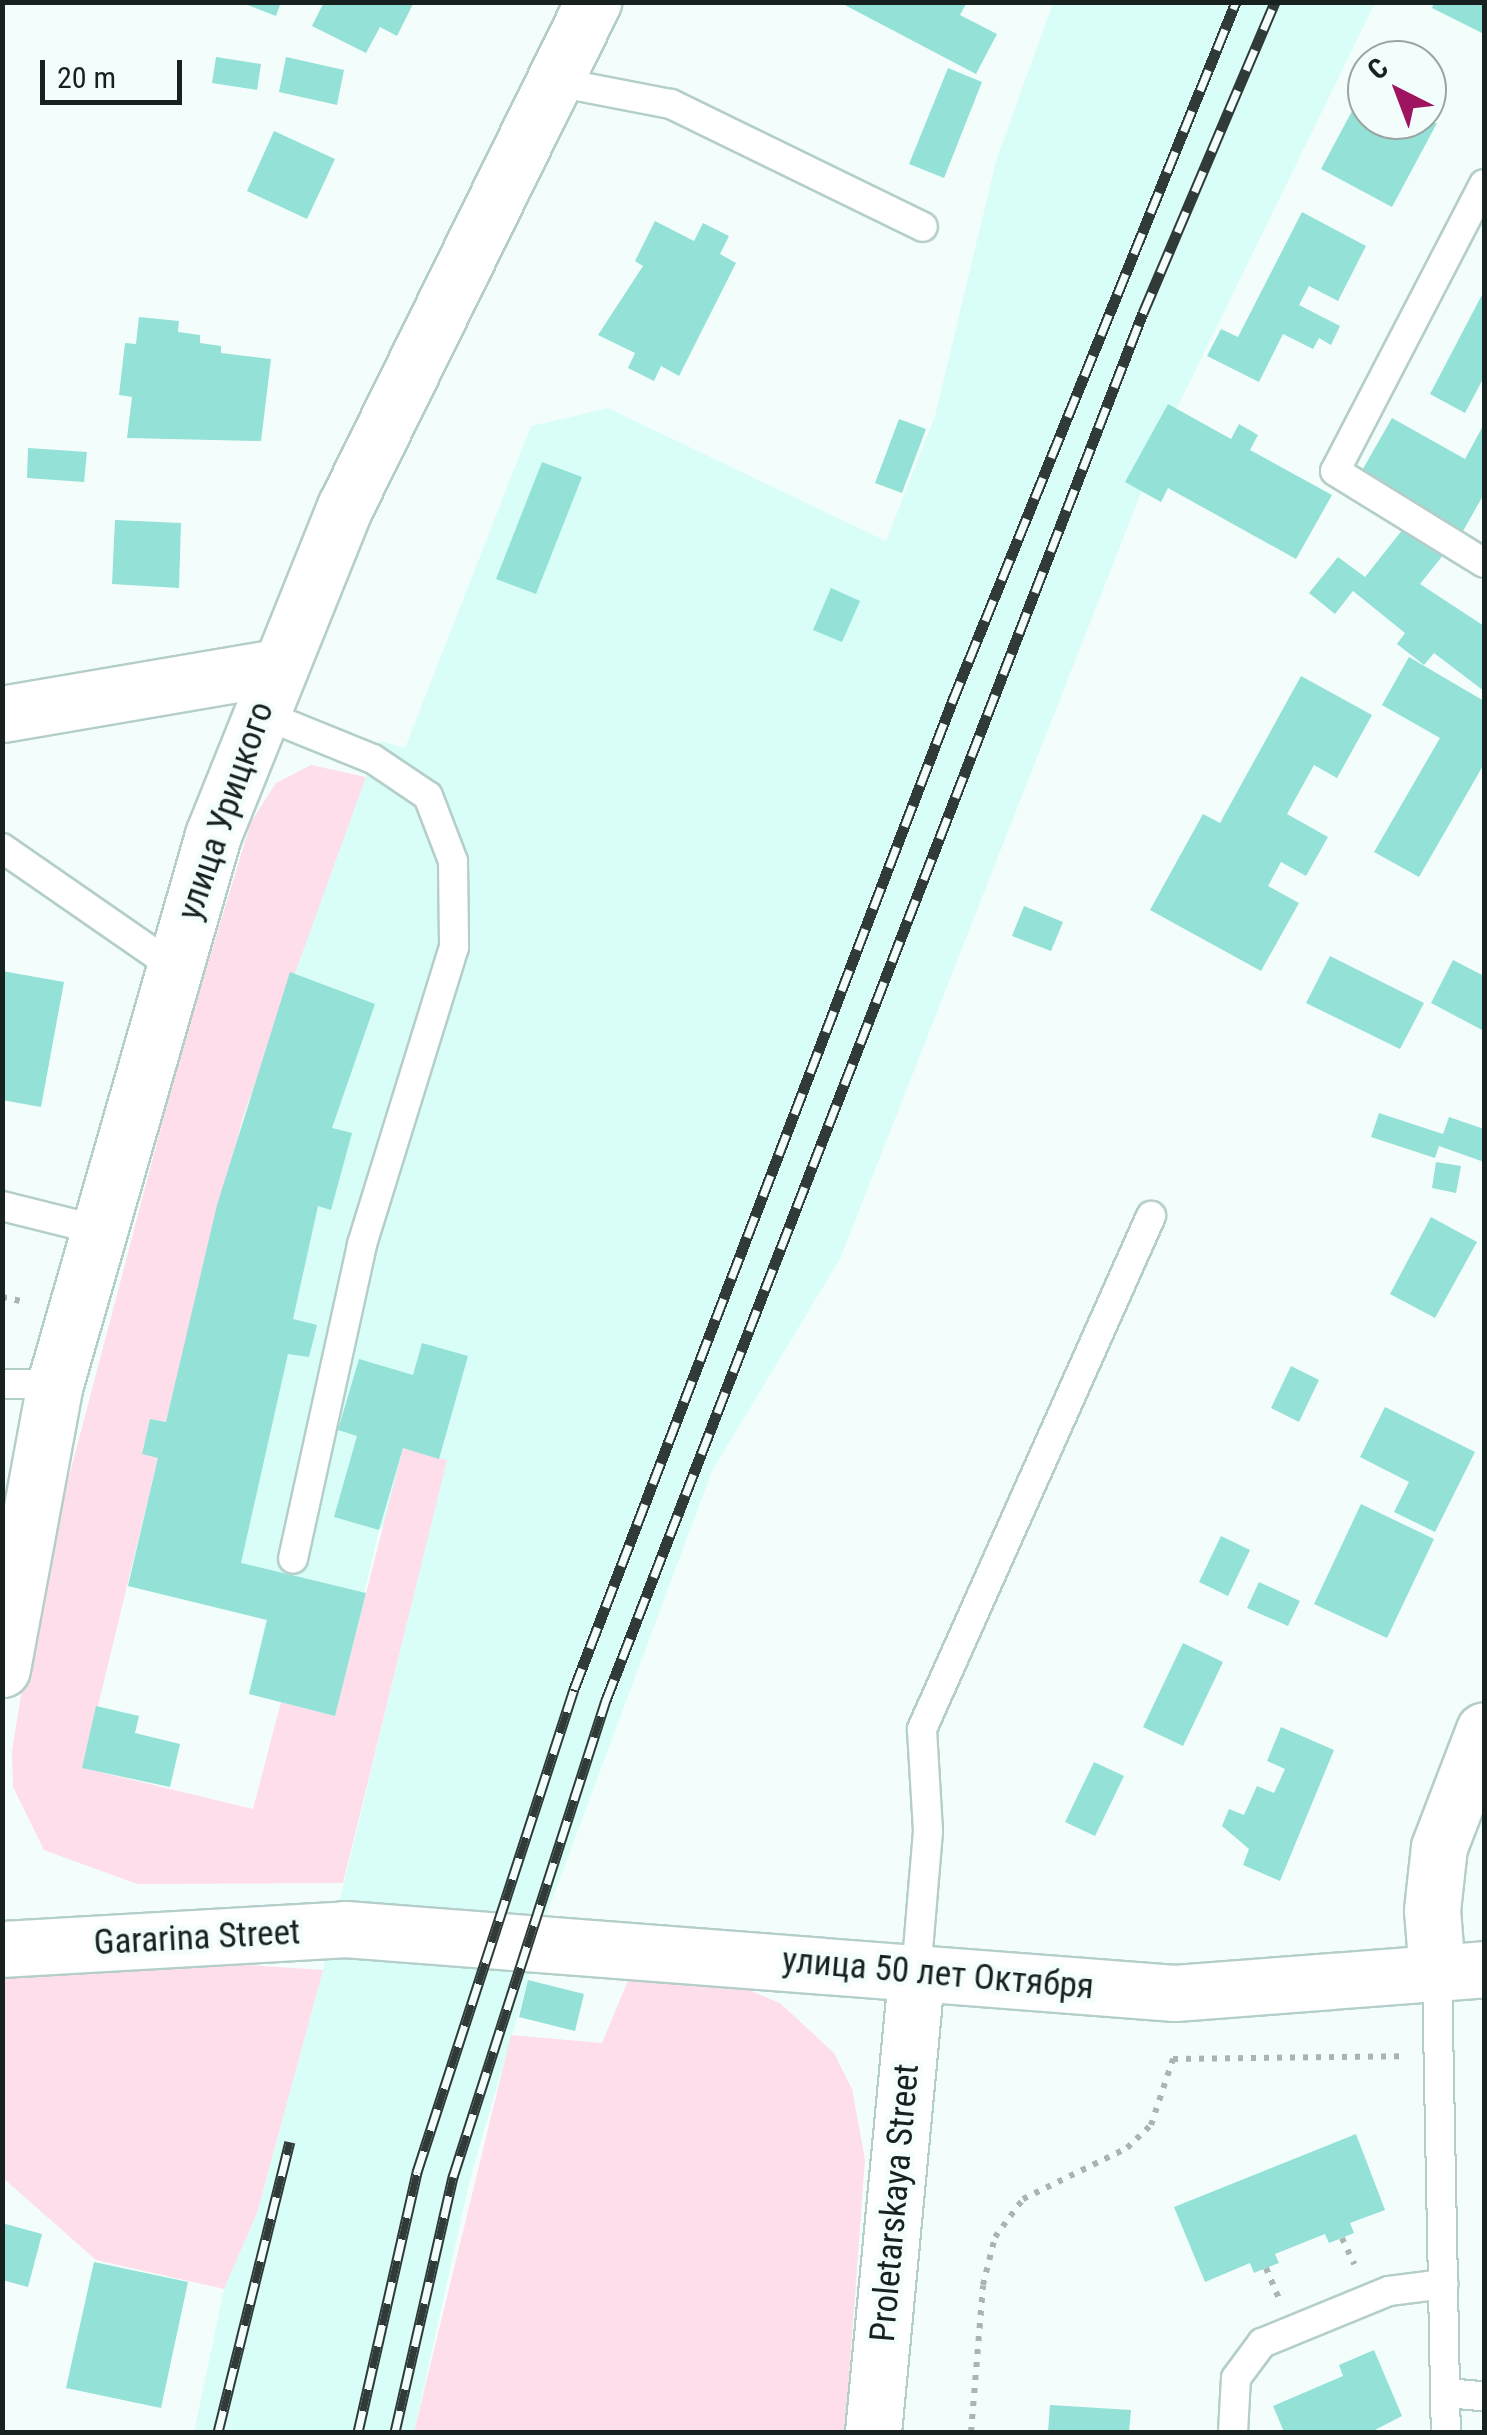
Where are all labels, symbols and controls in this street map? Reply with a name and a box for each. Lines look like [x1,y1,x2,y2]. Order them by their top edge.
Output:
scale bar [45,40,188,102]
north arrow [1347,40,1447,140]
text: С [1361,51,1395,86]
text: 20 m [57,60,116,95]
street label: улица Урицкого [169,696,283,926]
street label: Gararina Street [93,1912,301,1964]
street label: улица 50 лет Октября [780,1939,1096,2009]
street label: Proletarskaya Street [862,2062,928,2344]

